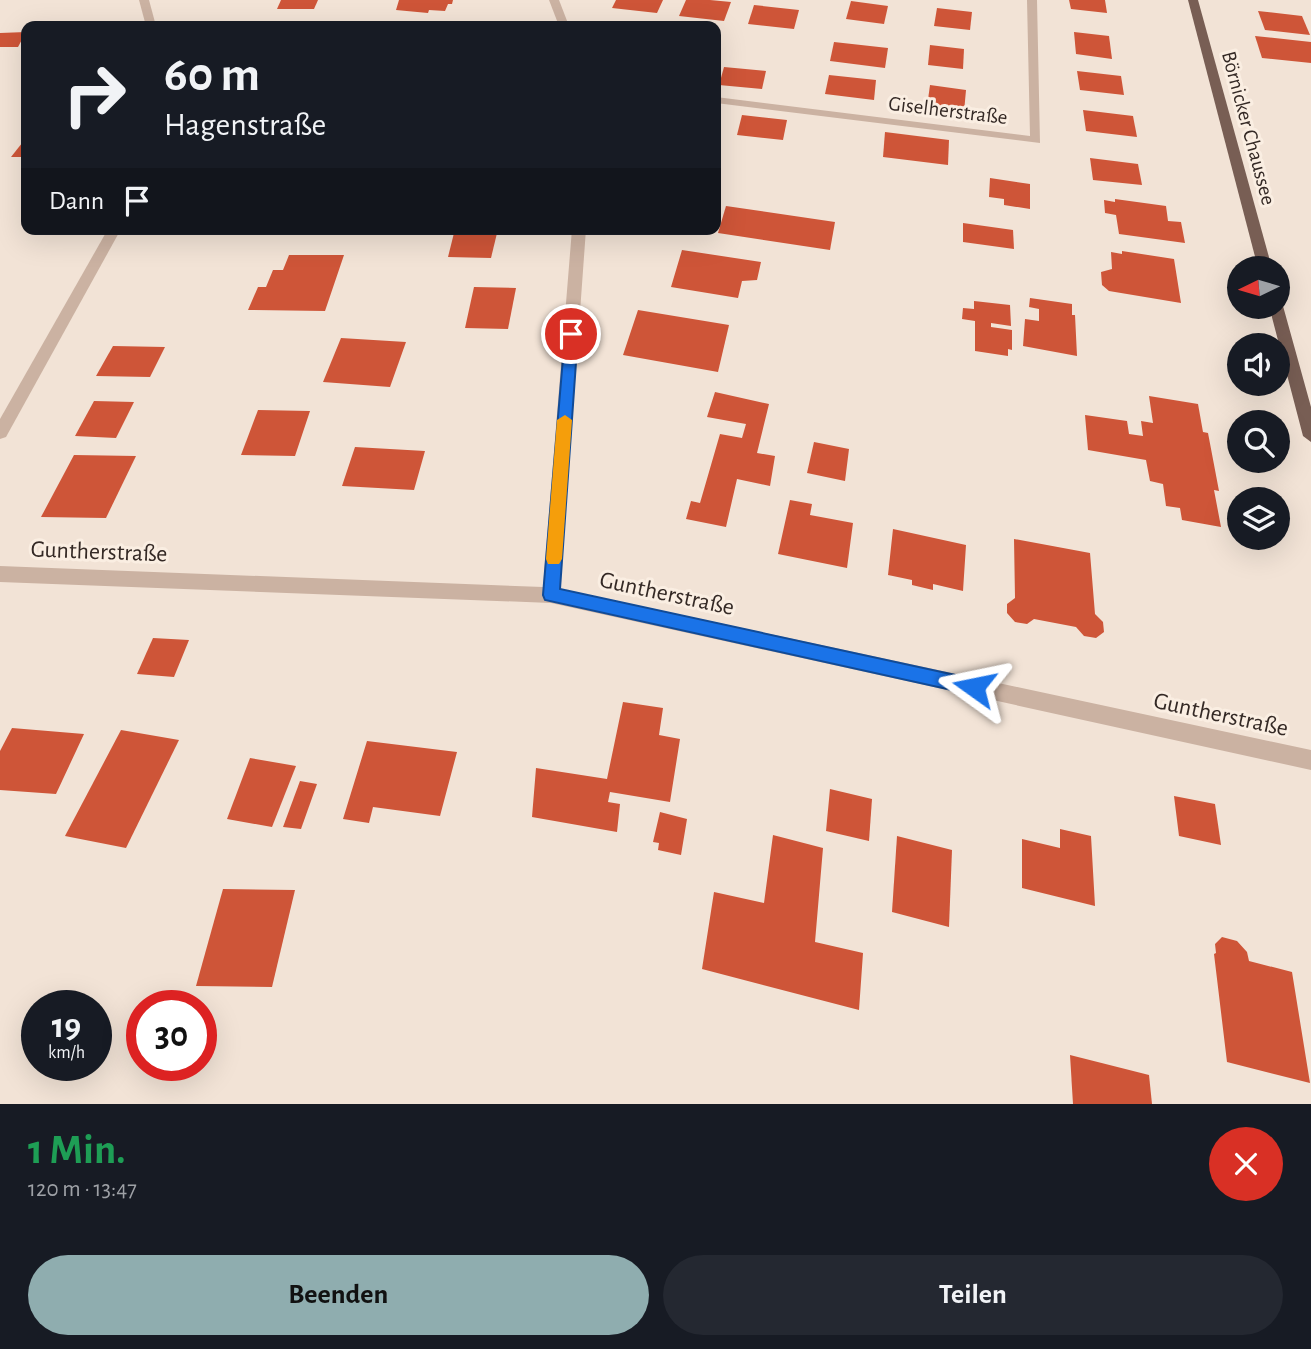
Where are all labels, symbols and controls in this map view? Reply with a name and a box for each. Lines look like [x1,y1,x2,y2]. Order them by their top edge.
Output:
icon: right [49,49,140,140]
street label: Börnicker Chaussee [1218,49,1279,207]
text: 60 m [164,51,260,100]
street label: Giselherstraße [887,93,1009,128]
text: Hagenstraße [164,109,326,141]
icon: arrive [118,182,156,220]
text: Dann [49,188,104,214]
north arrow [1227,256,1290,318]
map controls [1227,256,1290,550]
pin [541,304,601,364]
icon: arrive [552,315,590,353]
button: sound [1227,333,1290,396]
button: search [1227,410,1290,473]
button: layers [1227,487,1290,550]
street label: Guntherstraße [30,538,168,566]
street label: Guntherstraße [597,568,736,620]
position arrow [937,650,1011,724]
street label: Guntherstraße [1151,689,1290,741]
speed limit sign: 30 [126,990,217,1081]
text: 19 [52,1009,81,1044]
text: km/h [48,1044,85,1062]
button: close [1209,1127,1283,1201]
text: 1 Min. [28,1129,126,1171]
text: 120 m · 13:47 [28,1178,137,1201]
button: Beenden [28,1255,649,1335]
button: Teilen [663,1255,1283,1335]

